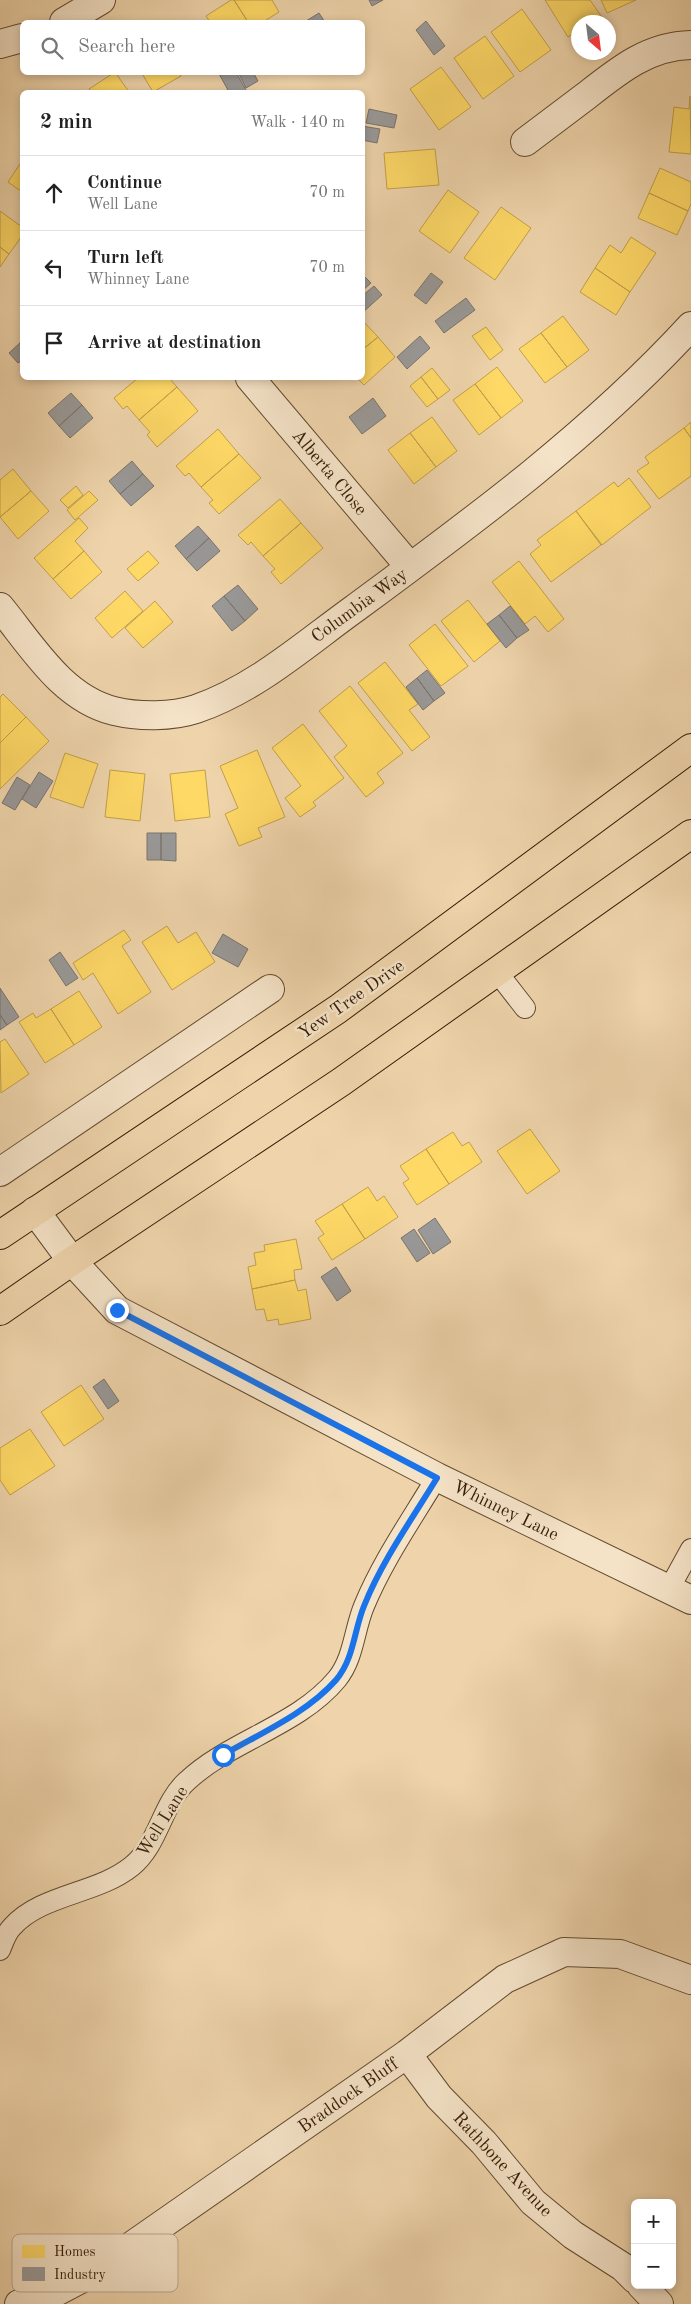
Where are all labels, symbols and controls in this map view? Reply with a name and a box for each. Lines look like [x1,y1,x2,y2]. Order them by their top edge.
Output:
north arrow [571,15,616,60]
search box [20,20,365,75]
icon: search [38,34,66,62]
text: Search here [78,38,175,57]
text: 2 min [40,112,93,133]
text: Walk · 140 m [250,115,345,131]
text: Continue [87,174,162,193]
icon: ahead [40,179,68,207]
text: 70 m [309,185,345,201]
text: Well Lane [87,197,158,213]
text: Turn left [87,249,164,268]
icon: left [40,254,68,282]
text: 70 m [309,260,345,276]
text: Whinney Lane [87,272,189,288]
icon: arrive [40,329,68,357]
text: Arrive at destination [87,334,261,353]
street label: Alberta Close [288,426,370,519]
street label: Columbia Way [308,565,411,647]
street label: Yew Tree Drive [296,957,408,1043]
route end [106,1299,129,1322]
street label: Whinney Lane [450,1478,561,1544]
route start [212,1744,235,1767]
street label: Well Lane [134,1783,192,1860]
street label: Braddock Bluff [295,2054,403,2137]
street label: Rathbone Avenue [449,2109,555,2221]
map controls [631,2199,676,2289]
button: + [631,2199,676,2244]
legend [12,2234,178,2292]
button: − [631,2244,676,2289]
text: Homes [54,2245,96,2259]
text: Industry [54,2268,107,2282]

